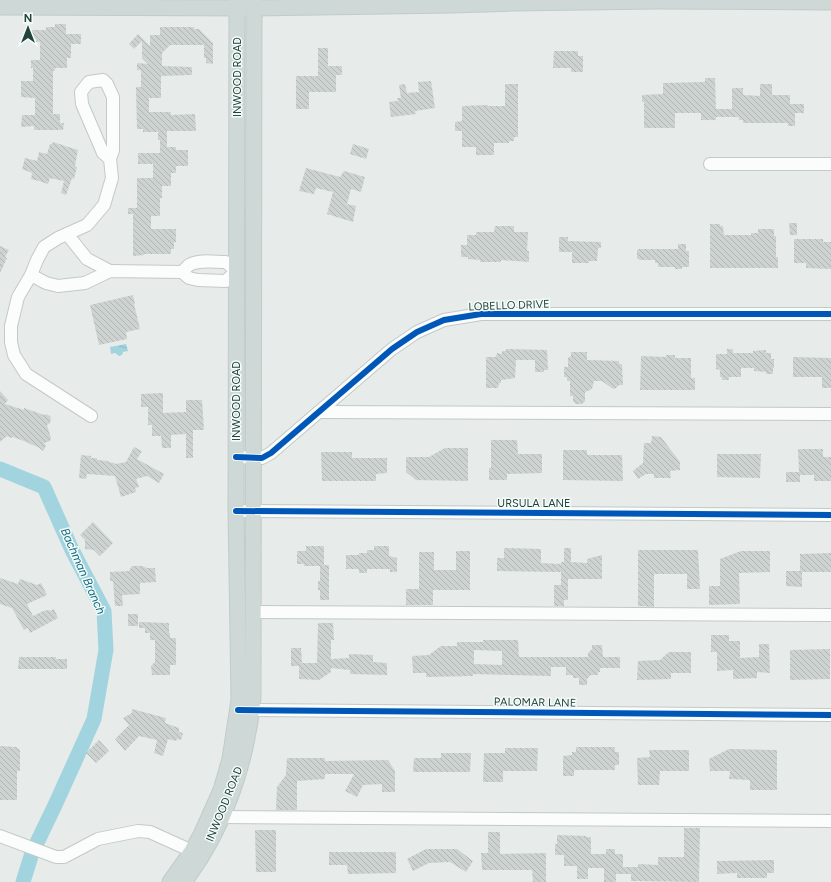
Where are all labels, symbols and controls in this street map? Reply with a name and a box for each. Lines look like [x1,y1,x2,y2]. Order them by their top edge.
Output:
north arrow [8,8,48,48]
text: N [24,12,32,25]
street label: INWOOD ROAD [231,37,244,117]
street label: LOBELLO DRIVE [468,298,550,313]
street label: INWOOD ROAD [230,361,243,441]
street label: URSULA LANE [497,497,571,510]
water label: Bachman Branch [58,526,108,617]
street label: PALOMAR LANE [494,695,576,710]
street label: INWOOD ROAD [203,764,246,844]

